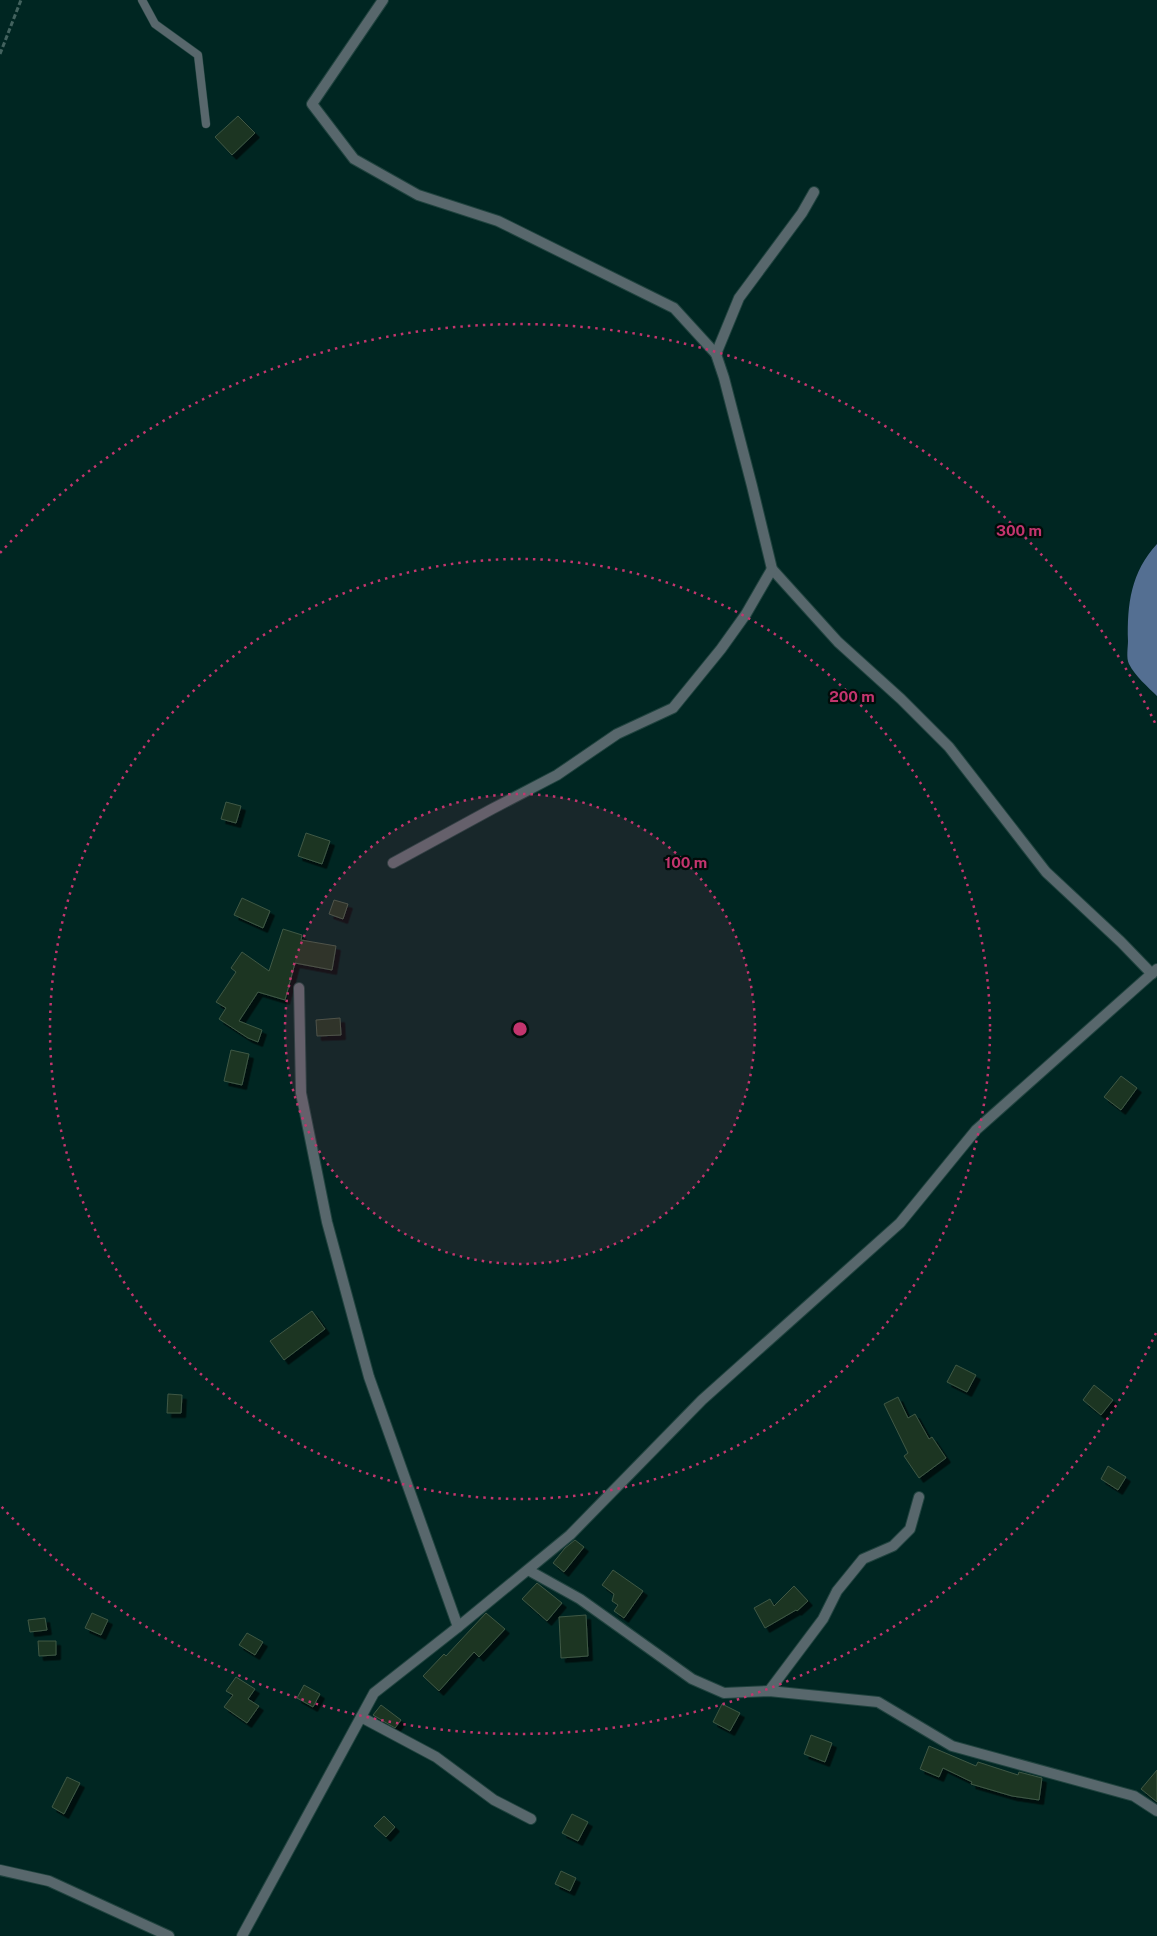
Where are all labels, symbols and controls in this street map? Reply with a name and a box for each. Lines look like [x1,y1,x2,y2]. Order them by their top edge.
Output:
text: 300 m [996,522,1042,539]
text: 200 m [829,688,875,705]
text: 100 m [665,854,707,871]
centre of rings [511,1020,529,1038]

